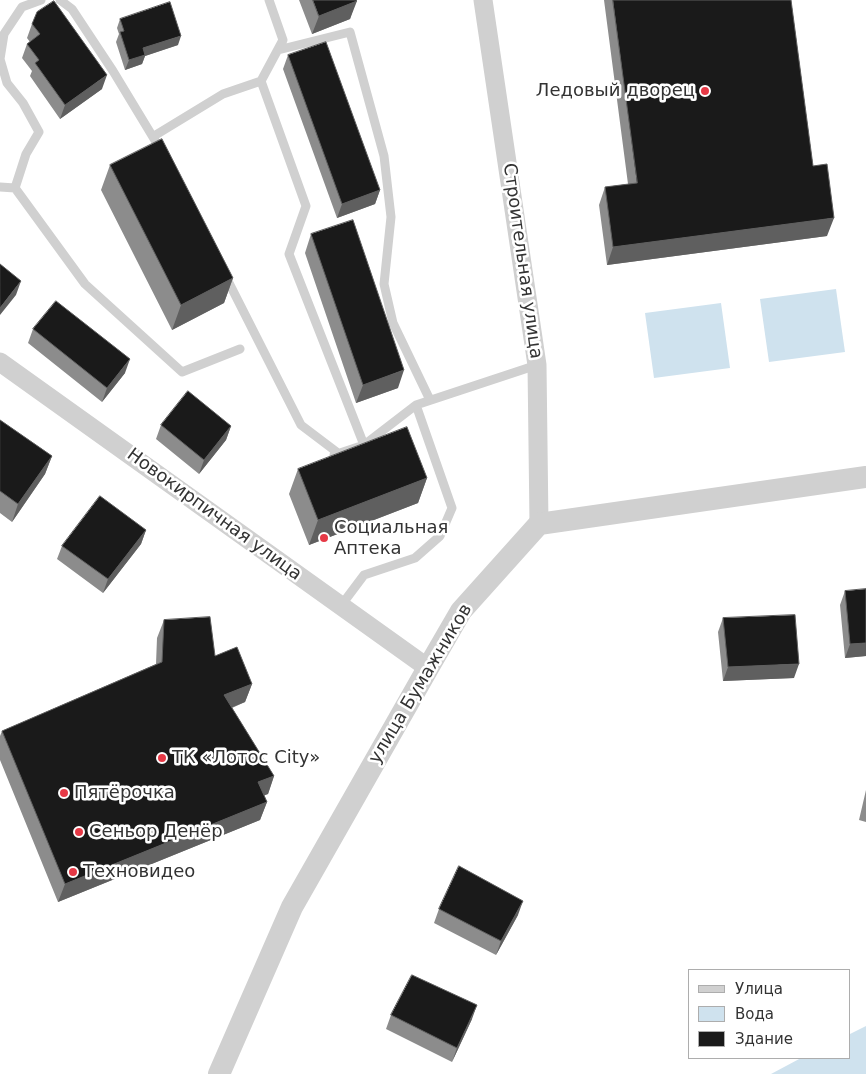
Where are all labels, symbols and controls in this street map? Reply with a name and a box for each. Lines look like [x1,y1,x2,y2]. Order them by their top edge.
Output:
place label: Ледовый дворец [536,80,695,102]
marker: Ледовый дворец [699,85,711,97]
street label: Строительная улица [498,162,546,360]
street label: Новокирпичная улица [122,444,306,586]
place label: Социальная Аптека [334,517,448,560]
marker: Социальная Аптека [318,532,330,544]
street label: улица Бумажников [365,600,477,768]
place label: ТК «Лотос City» [172,747,320,769]
marker: ТК «Лотос City» [156,752,168,764]
place label: Пятёрочка [74,782,175,804]
marker: Пятёрочка [58,787,70,799]
place label: Сеньор Денёр [89,821,223,843]
marker: Сеньор Денёр [73,826,85,838]
place label: Техновидео [83,861,195,883]
marker: Техновидео [67,866,79,878]
legend [688,969,851,1059]
text: Улица [735,980,783,998]
text: Вода [735,1005,774,1023]
text: Здание [735,1030,793,1048]

